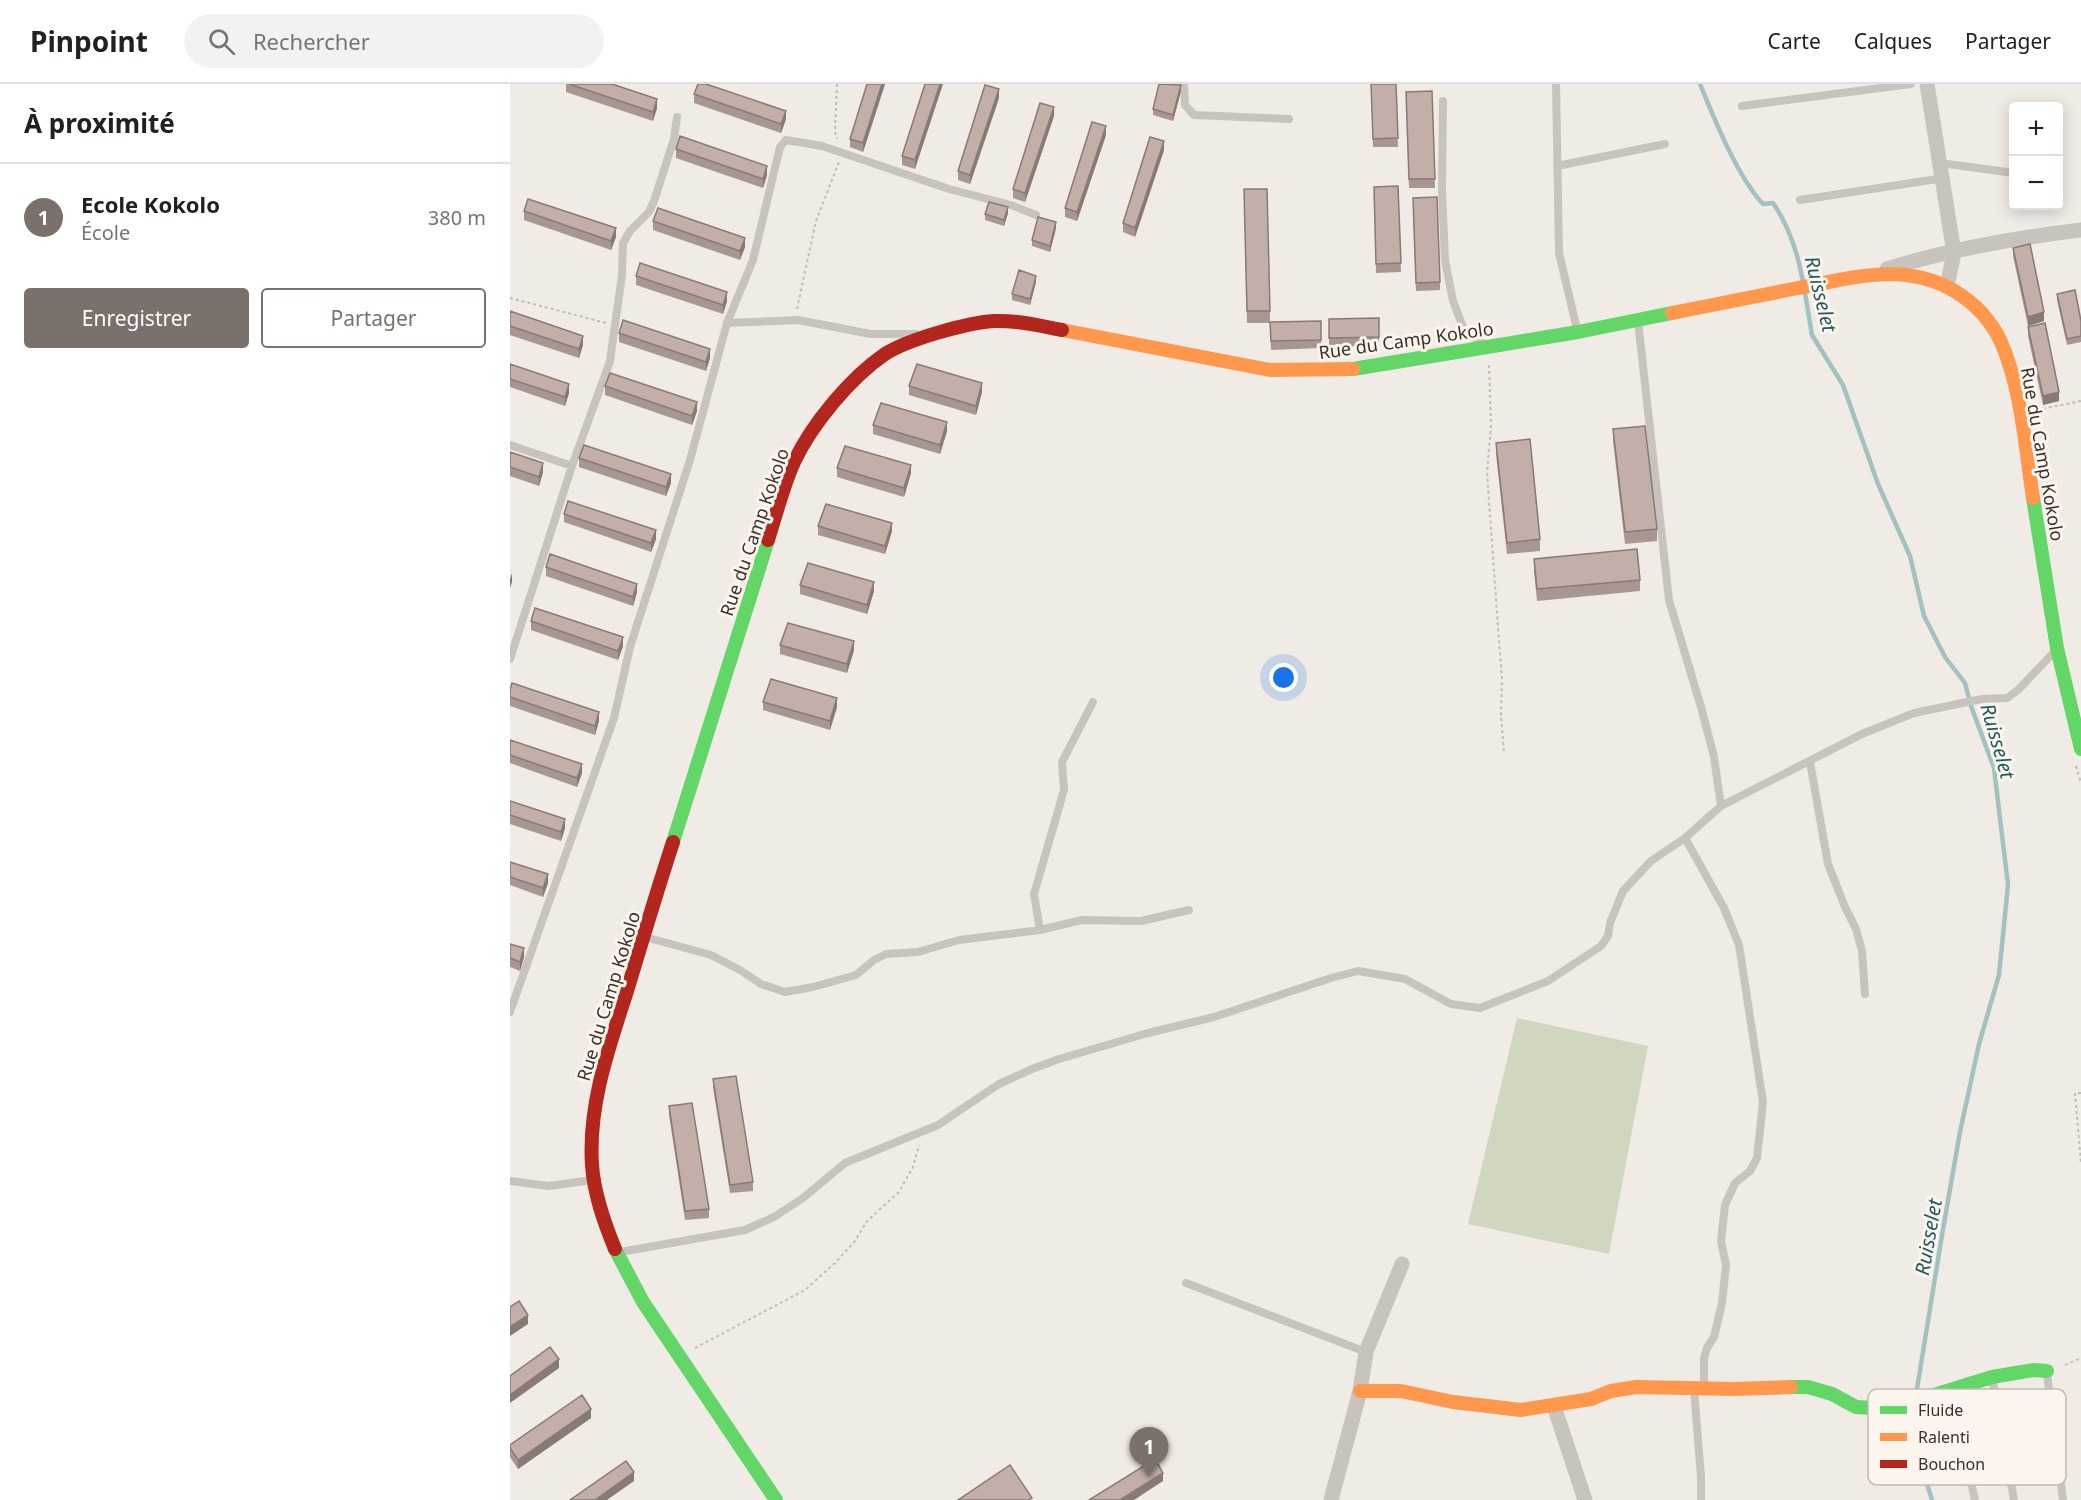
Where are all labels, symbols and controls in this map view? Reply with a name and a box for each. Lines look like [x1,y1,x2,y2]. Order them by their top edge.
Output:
search box [184,14,604,68]
text: Pinpoint [30,22,148,60]
icon: search [205,25,238,58]
text: Rechercher [253,26,370,56]
text: Carte [1768,27,1821,55]
text: Calques [1854,27,1932,55]
text: Partager [1965,27,2051,55]
map controls [2009,102,2063,210]
button: + [2009,102,2063,156]
text: À proximité [24,105,175,141]
button: − [2009,156,2063,210]
text: Ecole Kokolo [81,189,220,219]
text: 1 [38,204,49,231]
text: 380 m [428,204,486,231]
text: École [81,219,130,246]
water label: Ruisselet [1799,253,1844,336]
button: Enregistrer [24,288,249,348]
button: Partager [261,288,486,348]
street label: Rue du Camp Kokolo [1317,316,1495,364]
street label: Rue du Camp Kokolo [2016,365,2070,543]
street label: Rue du Camp Kokolo [714,445,794,619]
your location [1269,663,1298,692]
water label: Ruisselet [1974,700,2022,783]
street label: Rue du Camp Kokolo [571,908,645,1084]
water label: Ruisselet [1908,1195,1948,1277]
legend [1868,1389,2066,1485]
text: Fluide [1918,1399,1963,1421]
text: Ralenti [1918,1426,1970,1448]
pin: 1 [1130,1428,1168,1477]
text: Bouchon [1918,1453,1985,1475]

